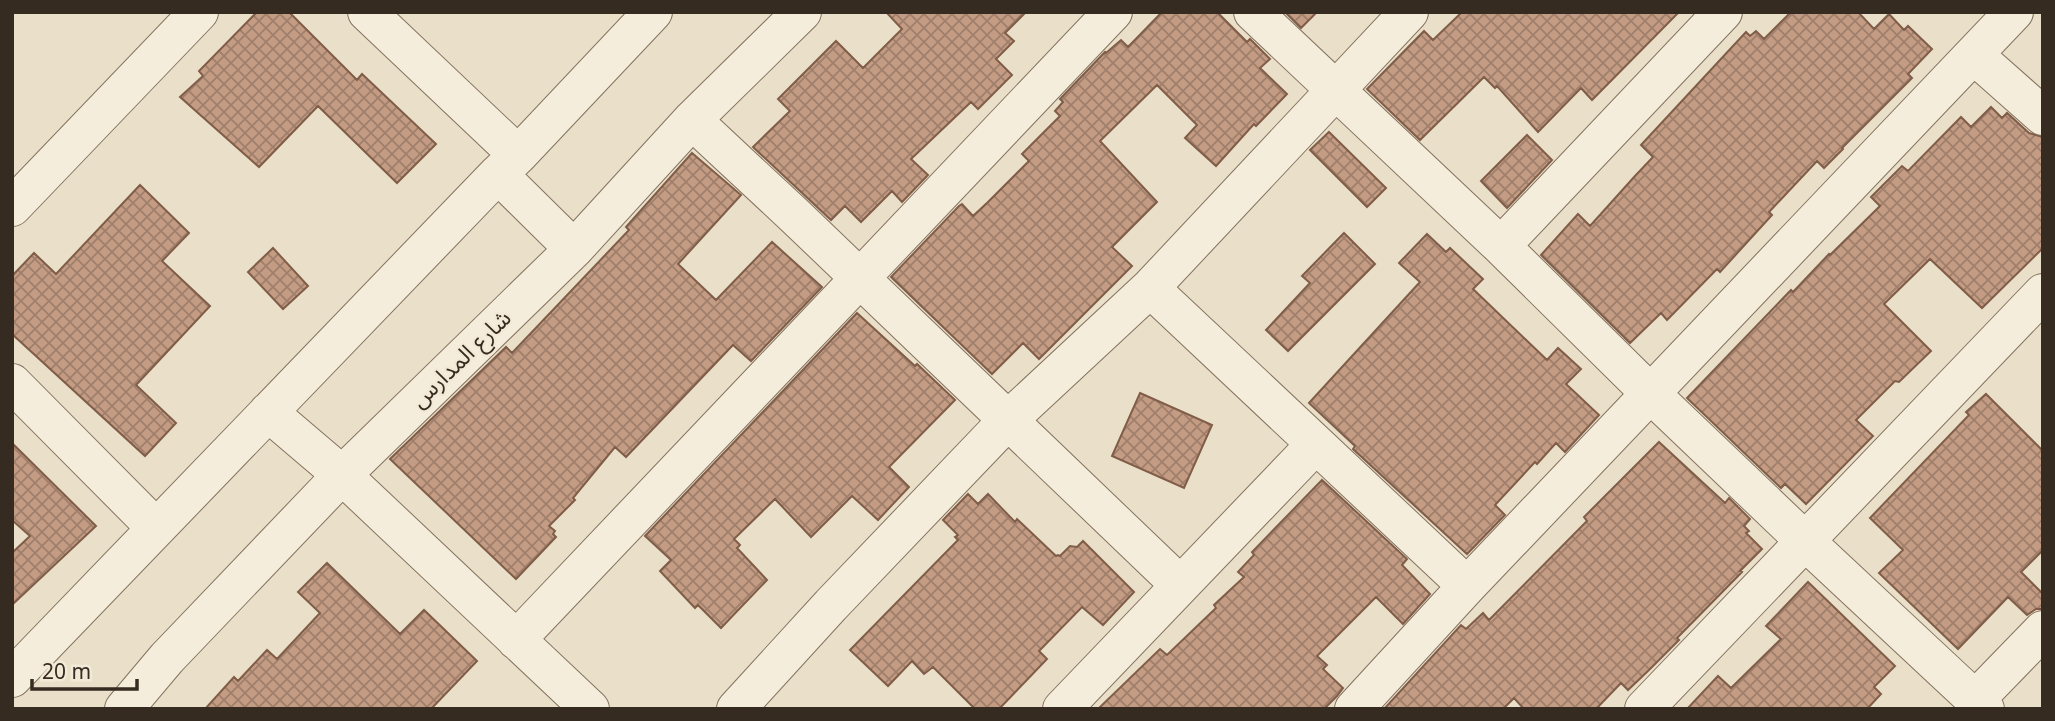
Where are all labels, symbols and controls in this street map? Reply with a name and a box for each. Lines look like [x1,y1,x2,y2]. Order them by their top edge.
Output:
street label: شارع المدارس [398,297,524,421]
scale bar [32,648,136,692]
text: 20 m [42,650,91,694]

